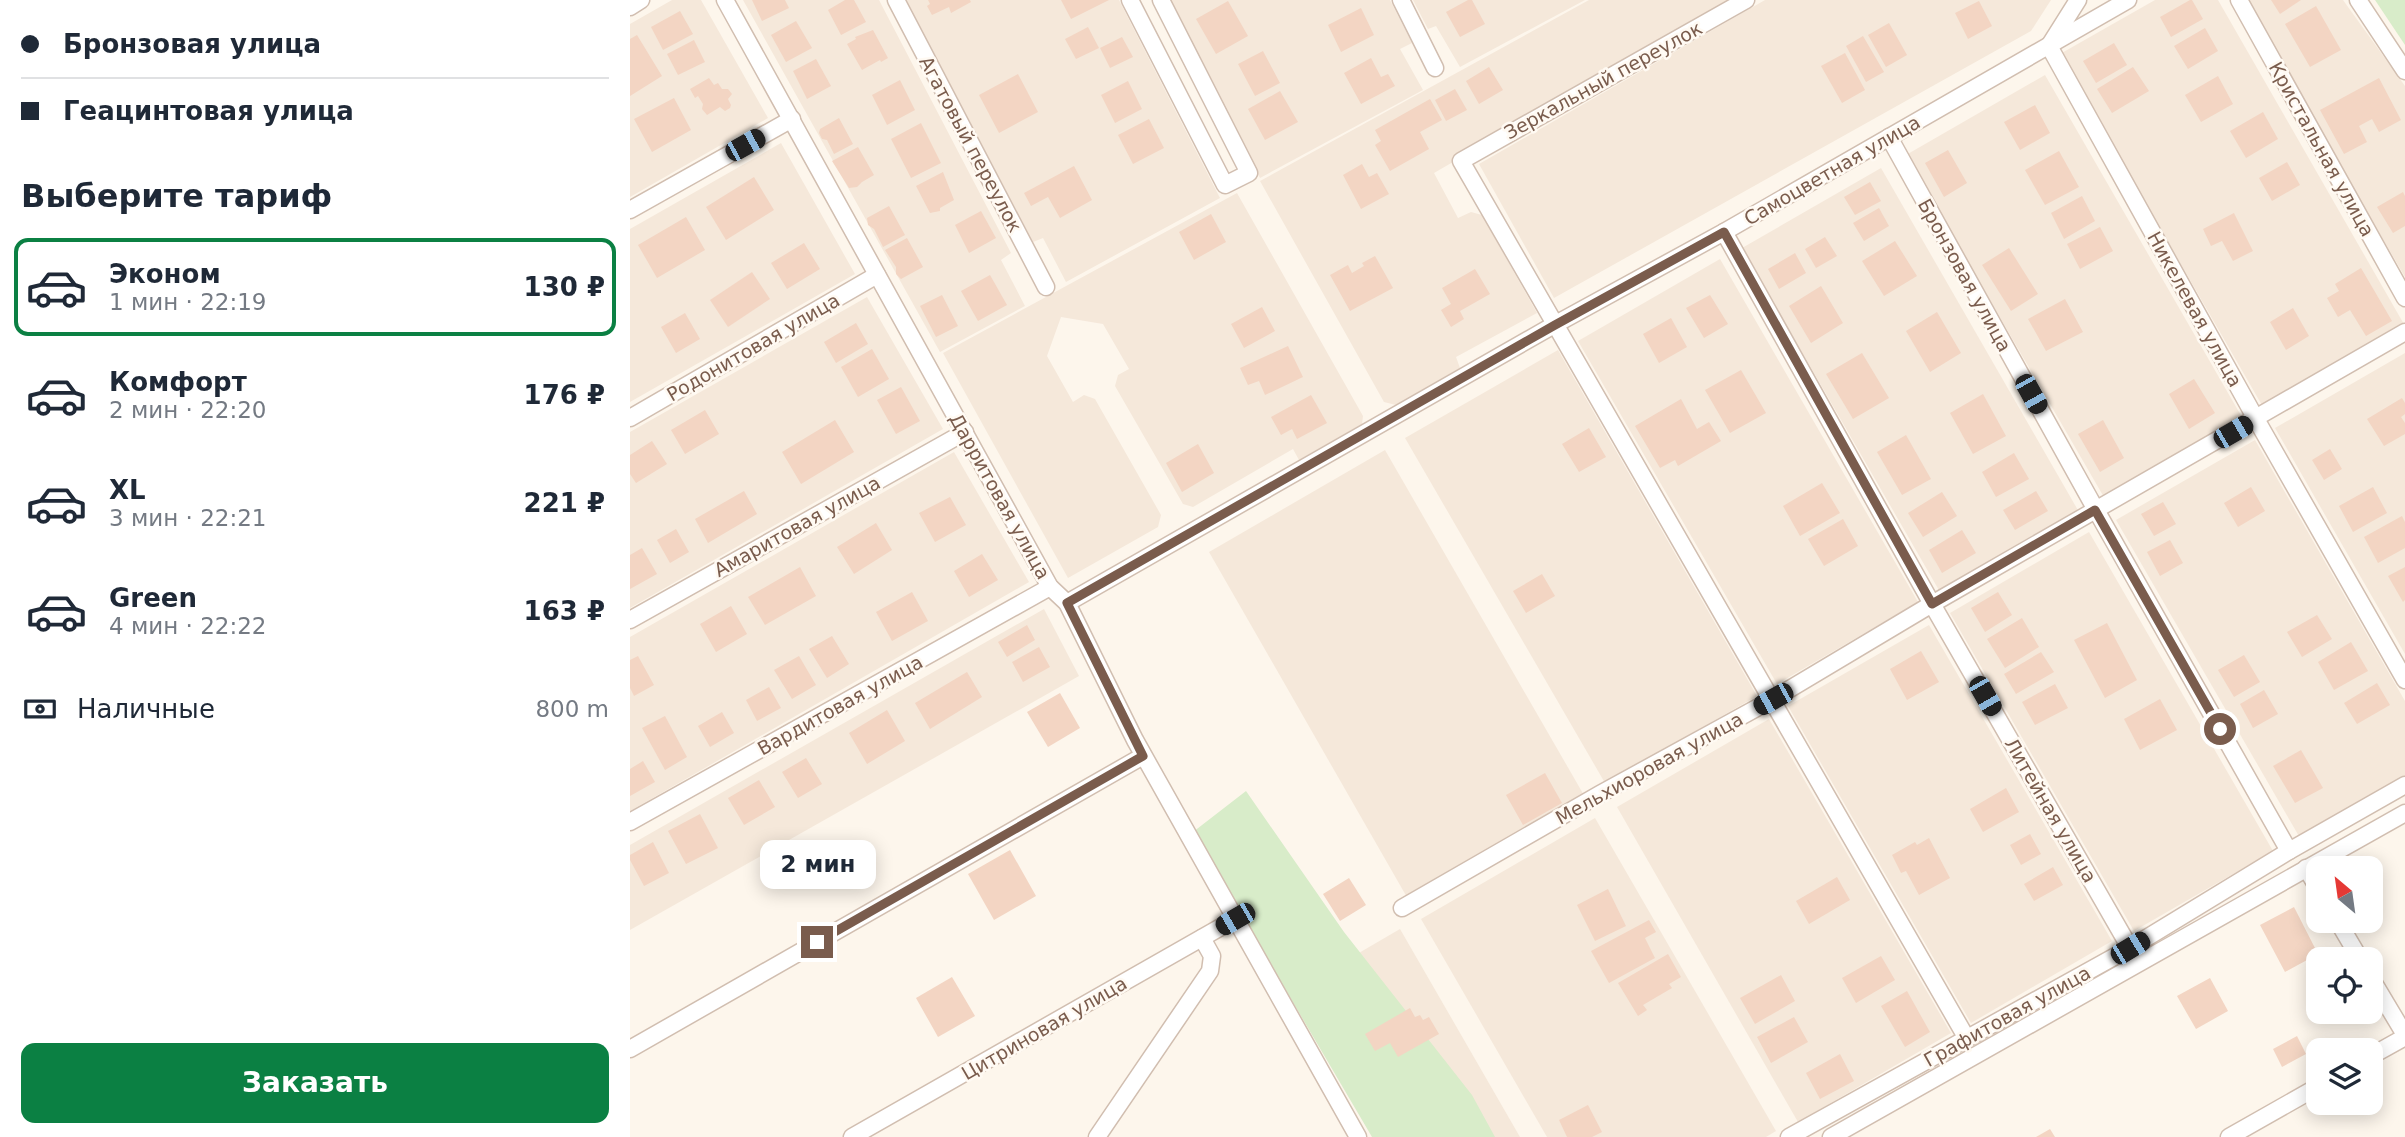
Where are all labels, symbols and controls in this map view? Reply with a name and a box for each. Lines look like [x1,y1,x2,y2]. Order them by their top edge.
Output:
street label: Зеркальный переулок [1500,16,1706,144]
text: Бронзовая улица [63,29,321,59]
street label: Агатовый переулок [915,52,1027,236]
street label: Кристальная улица [2265,58,2379,240]
text: Геацинтовая улица [63,96,354,126]
street label: Самоцветная улица [1740,111,1924,229]
car [722,126,769,164]
text: Выберите тариф [21,177,332,215]
street label: Бронзовая улица [1914,195,2016,355]
street label: Никелевая улица [2143,227,2247,391]
icon: car [25,256,88,319]
text: Эконом [109,259,221,289]
text: 130 ₽ [524,272,605,302]
street label: Родонитовая улица [663,288,843,406]
text: 1 мин · 22:19 [109,289,267,315]
icon: car [25,364,88,427]
text: Комфорт [109,367,247,397]
car [2012,371,2051,417]
text: 176 ₽ [524,380,605,410]
text: 2 мин · 22:20 [109,397,267,423]
street label: Дарритовая улица [945,409,1055,583]
car [2210,412,2257,452]
street label: Амаритовая улица [710,471,884,581]
icon: car [25,472,88,535]
text: XL [109,475,146,505]
text: 221 ₽ [524,488,605,518]
text: 3 мин · 22:21 [109,505,267,531]
icon: car [25,580,88,643]
text: Green [109,583,197,613]
text: 163 ₽ [524,596,605,626]
text: 4 мин · 22:22 [109,613,267,639]
street label: Вардитовая улица [754,650,926,760]
car [1966,673,2005,719]
car [1750,680,1797,718]
icon: cash [21,690,59,728]
text: Наличные [77,694,215,724]
text: 800 m [535,696,609,722]
street label: Мельхиоровая улица [1551,707,1747,829]
route start [2204,713,2236,745]
street label: Литейная улица [2001,734,2101,886]
callout: 2 мин [759,841,875,890]
text: 2 мин [781,851,855,877]
north arrow [2306,856,2384,933]
map controls [2306,856,2383,1115]
car [1212,899,1259,939]
route end [801,926,833,958]
car [2107,928,2154,968]
button: locate [2306,947,2383,1024]
street label: Графитовая улица [1920,961,2094,1071]
street label: Цитриновая улица [957,972,1131,1084]
button: layers [2306,1038,2383,1115]
button: Заказать [21,1043,609,1123]

